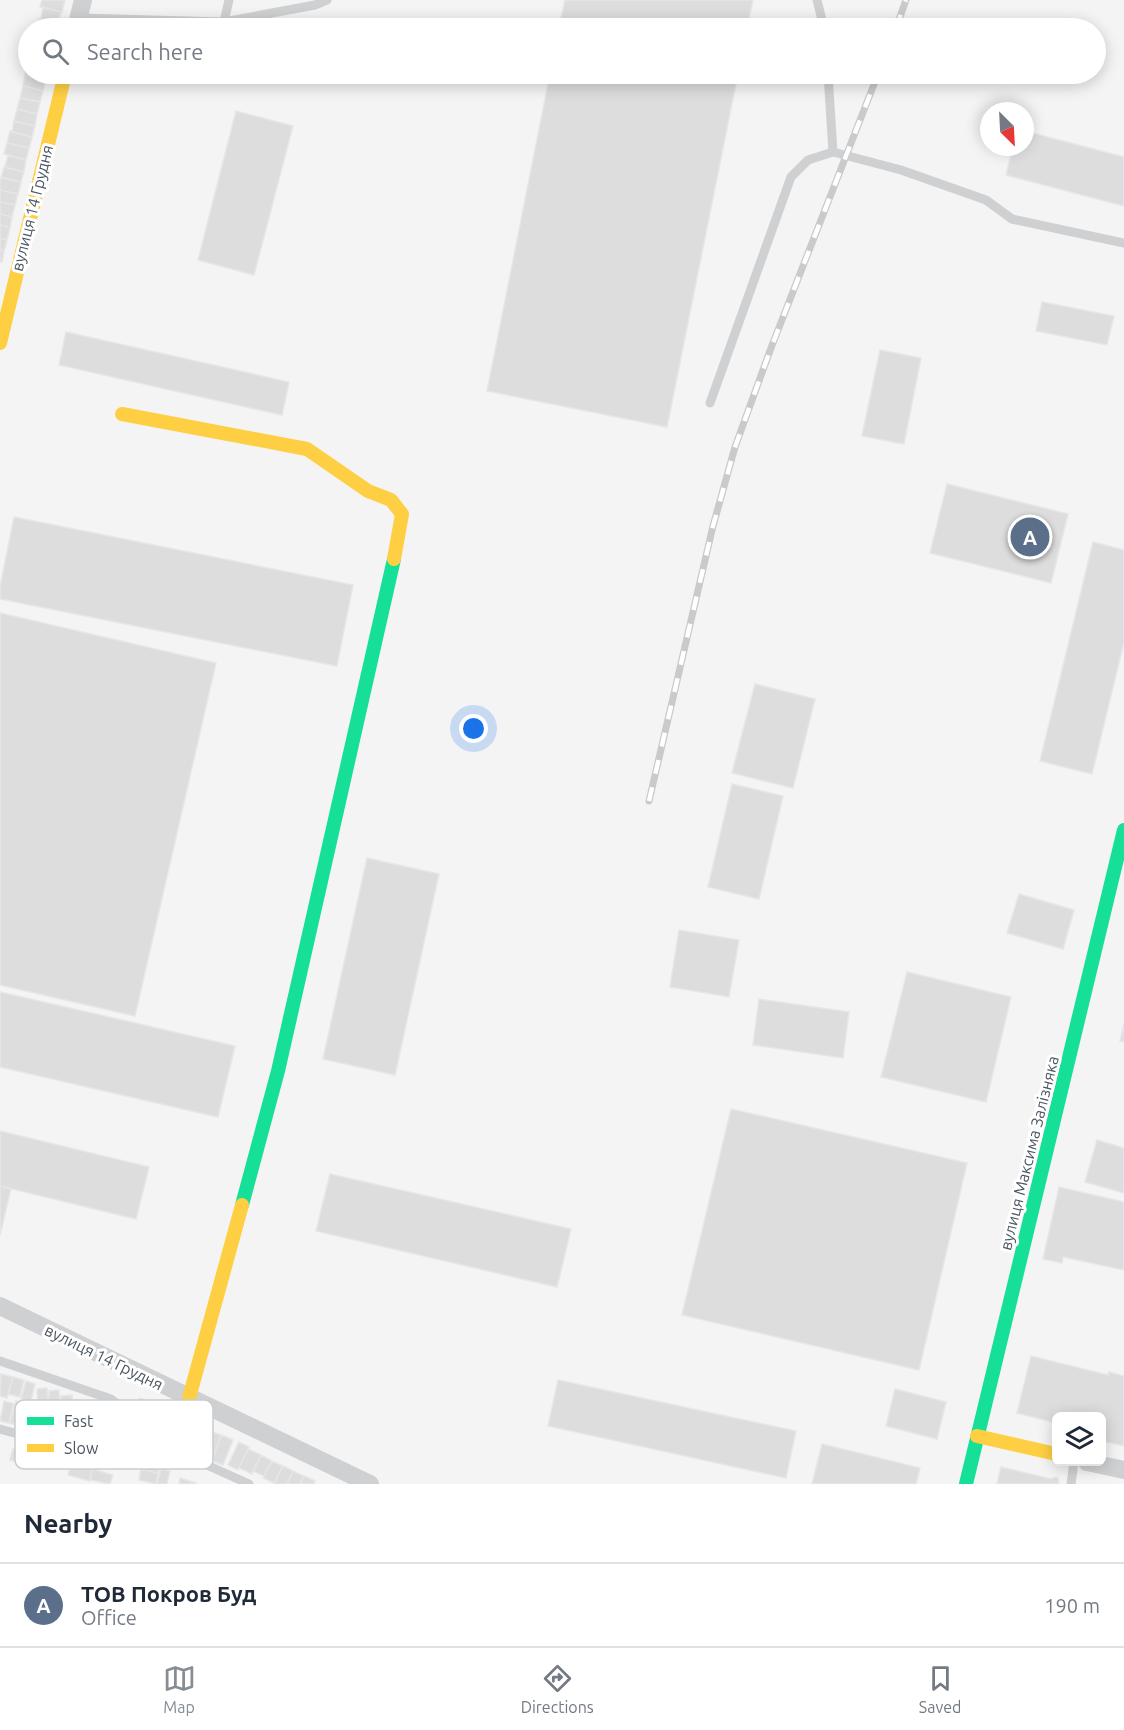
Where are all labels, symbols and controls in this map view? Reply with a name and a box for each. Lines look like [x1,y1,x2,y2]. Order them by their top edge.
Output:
search box [18,18,1106,84]
icon: search [39,35,72,68]
text: Search here [87,39,203,64]
north arrow [980,102,1034,156]
street label: вулиця 14 Грудня [8,143,56,273]
pin: A [1010,514,1050,560]
your location [459,714,488,743]
street label: вулиця Максима Залізняка [996,1054,1062,1252]
street label: вулиця 14 Грудня [42,1321,166,1393]
legend [15,1400,213,1469]
text: Fast [64,1412,94,1430]
map controls [1052,1412,1106,1466]
button: layers [1052,1412,1106,1466]
text: Slow [64,1439,99,1457]
text: Nearby [24,1509,112,1538]
text: ТОВ Покров Буд [81,1581,257,1606]
text: A [36,1594,51,1617]
text: 190 m [1044,1594,1100,1617]
text: Office [81,1606,137,1629]
tab: Map [163,1662,196,1716]
tab: Directions [521,1662,594,1716]
tab: Saved [919,1662,961,1716]

